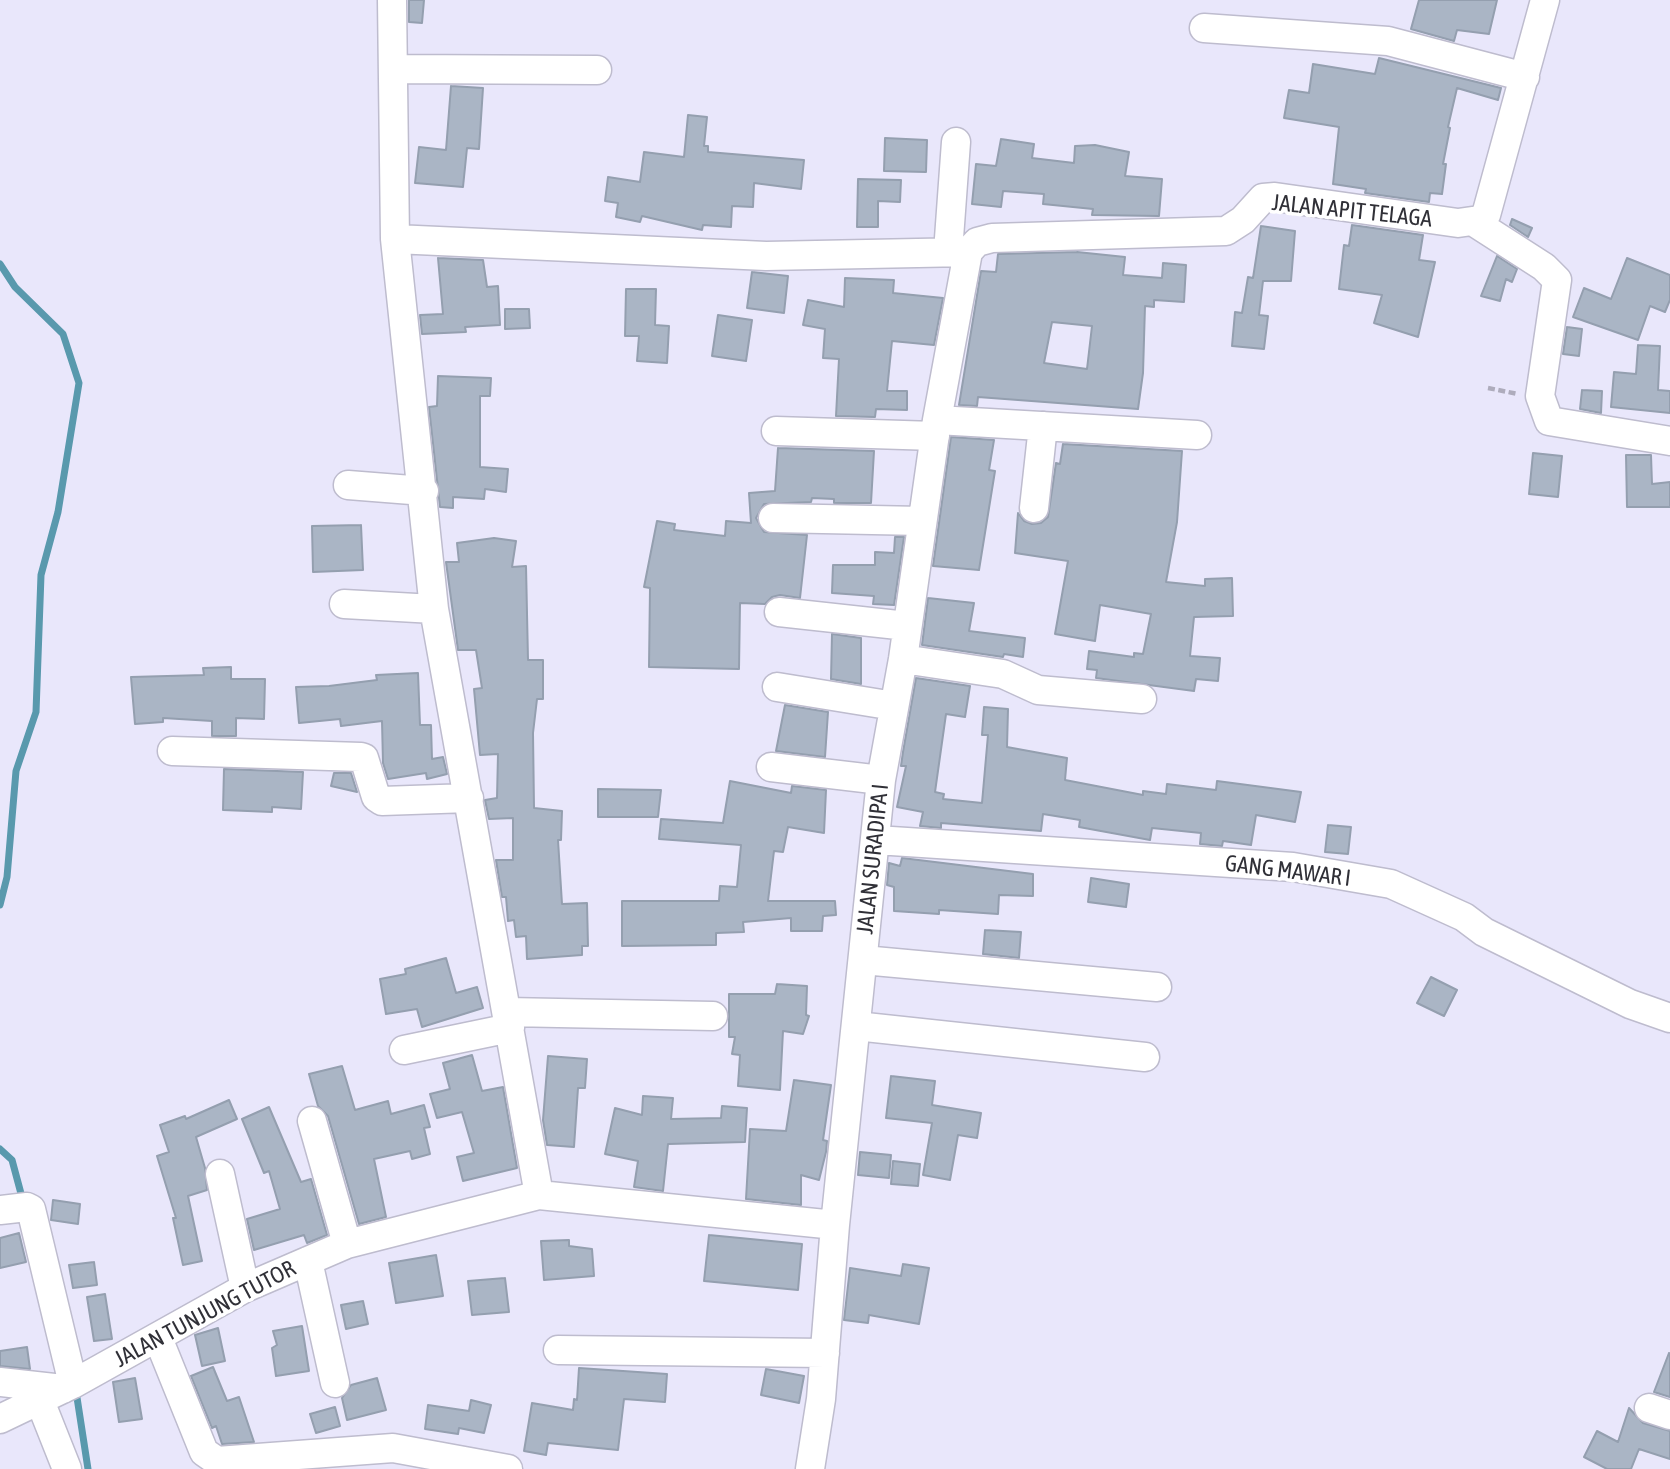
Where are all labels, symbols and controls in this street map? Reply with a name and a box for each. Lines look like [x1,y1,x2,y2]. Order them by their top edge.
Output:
street label: JALAN APIT TELAGA [1271,189,1433,233]
street label: JALAN SURADIPA I [851,783,895,935]
street label: GANG MAWAR I [1223,850,1353,892]
street label: JALAN TUNJUNG TUTOR [110,1255,300,1373]

